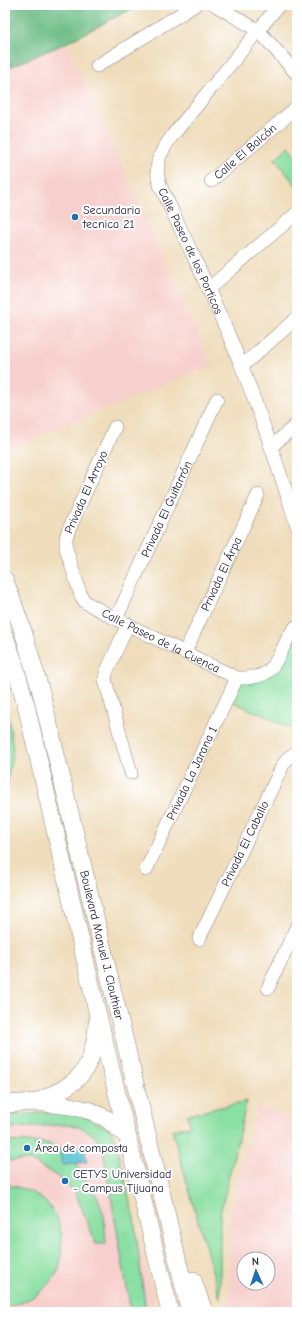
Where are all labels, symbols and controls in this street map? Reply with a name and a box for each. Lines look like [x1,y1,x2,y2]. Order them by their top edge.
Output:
street label: Calle El Balcón [211,121,279,182]
street label: Calle Paseo de los Porticos [155,186,226,316]
place label: Secundaria tecnica 21 [82,203,140,231]
marker: Secundaria tecnica 21 [70,212,80,222]
street label: Privada El Arroyo [61,448,111,536]
street label: Privada El Guitarrón [138,459,195,560]
street label: Privada El Árpa [198,535,244,613]
street label: Calle Paseo de la Cuenca [99,606,222,676]
street label: Privada La Jarana 1 [164,724,220,822]
street label: Privada El Caballo [218,798,272,889]
street label: Boulevard Manuel J. Clouthier [77,869,127,1022]
place label: Área de composta [35,1141,128,1155]
marker: Área de composta [22,1143,32,1153]
place label: CETYS Universidad - Campus Tijuana [73,1167,171,1195]
marker: CETYS Universidad - Campus Tijuana [60,1176,70,1186]
north arrow [236,1251,276,1291]
text: N [252,1255,259,1268]

